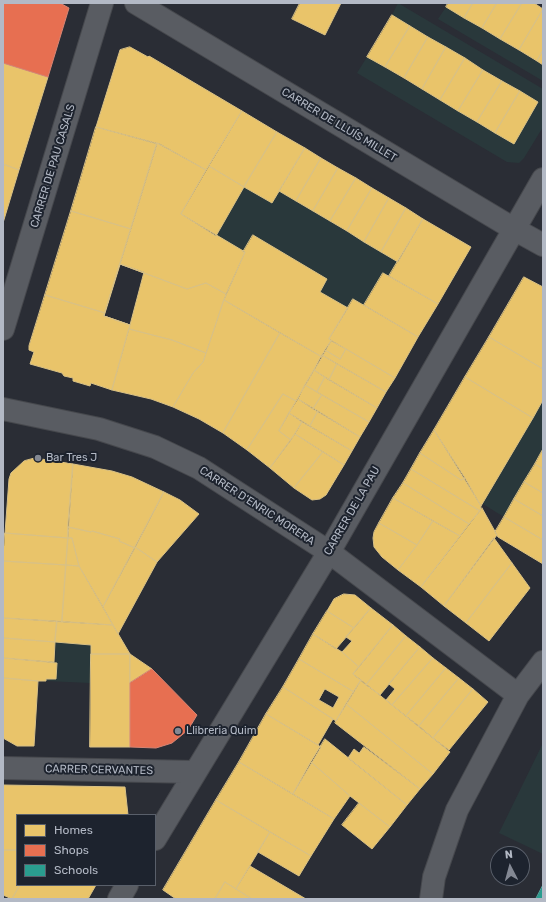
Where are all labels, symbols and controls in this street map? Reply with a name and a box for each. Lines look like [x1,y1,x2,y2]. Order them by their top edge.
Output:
street label: CARRER DE LLUÍS MILLET [279,85,399,165]
street label: CARRER DE PAU CASALS [28,103,78,229]
place label: Bar Tres J [46,451,97,465]
marker: Bar Tres J [33,453,43,463]
street label: CARRER D'ENRIC MORERA [197,464,317,548]
street label: CARRER DE LA PAU [321,464,383,558]
place label: Llibreria Quim [186,724,256,738]
marker: Llibreria Quim [173,726,183,736]
street label: CARRER CERVANTES [45,762,153,778]
legend [16,814,156,886]
text: Homes [54,823,93,837]
text: Shops [54,843,89,857]
north arrow [490,846,530,886]
text: N [504,848,513,861]
text: Schools [54,863,98,877]

